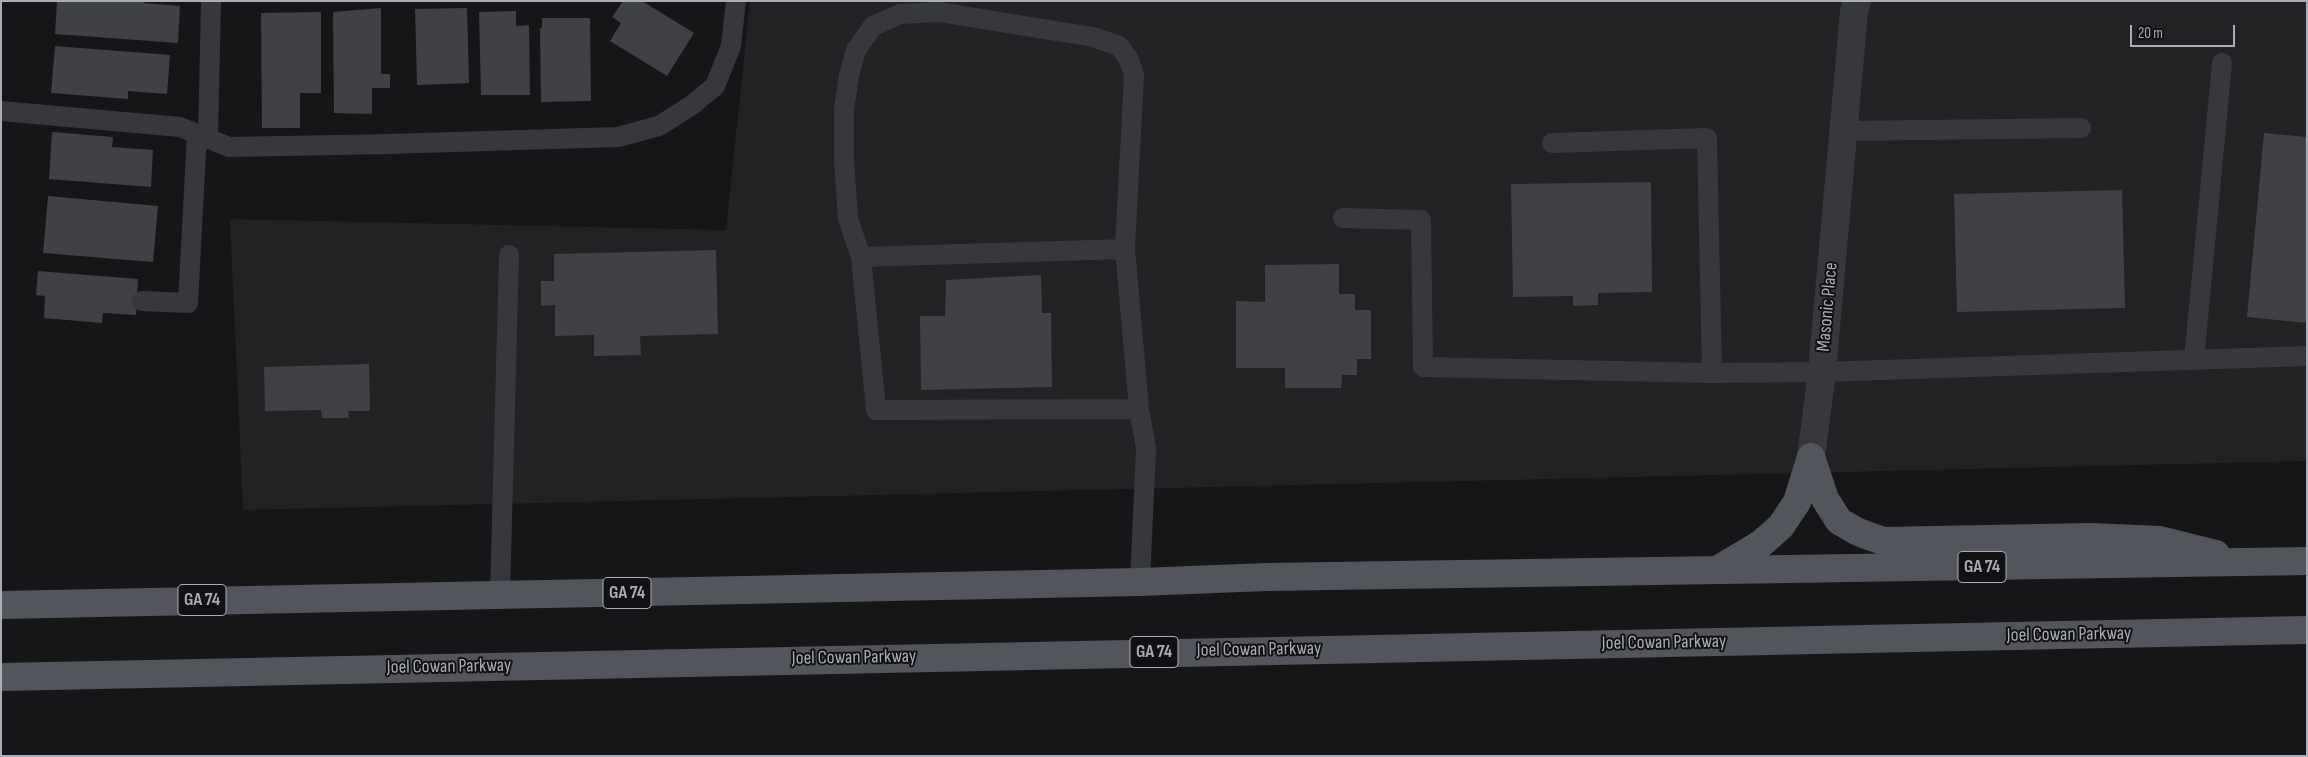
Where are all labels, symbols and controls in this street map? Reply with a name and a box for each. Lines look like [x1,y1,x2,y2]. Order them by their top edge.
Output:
scale bar [2133,15,2238,47]
text: 20 m [2138,24,2163,43]
street label: Masonic Place [1813,261,1843,353]
road number: GA 74 [1958,552,2006,582]
road number: GA 74 [603,578,651,608]
road number: GA 74 [178,584,226,616]
street label: Joel Cowan Parkway [2007,623,2131,647]
street label: Joel Cowan Parkway [1602,631,1726,655]
road number: GA 74 [1130,636,1178,668]
street label: Joel Cowan Parkway [1197,638,1321,662]
street label: Joel Cowan Parkway [792,646,916,670]
street label: Joel Cowan Parkway [387,655,511,679]

